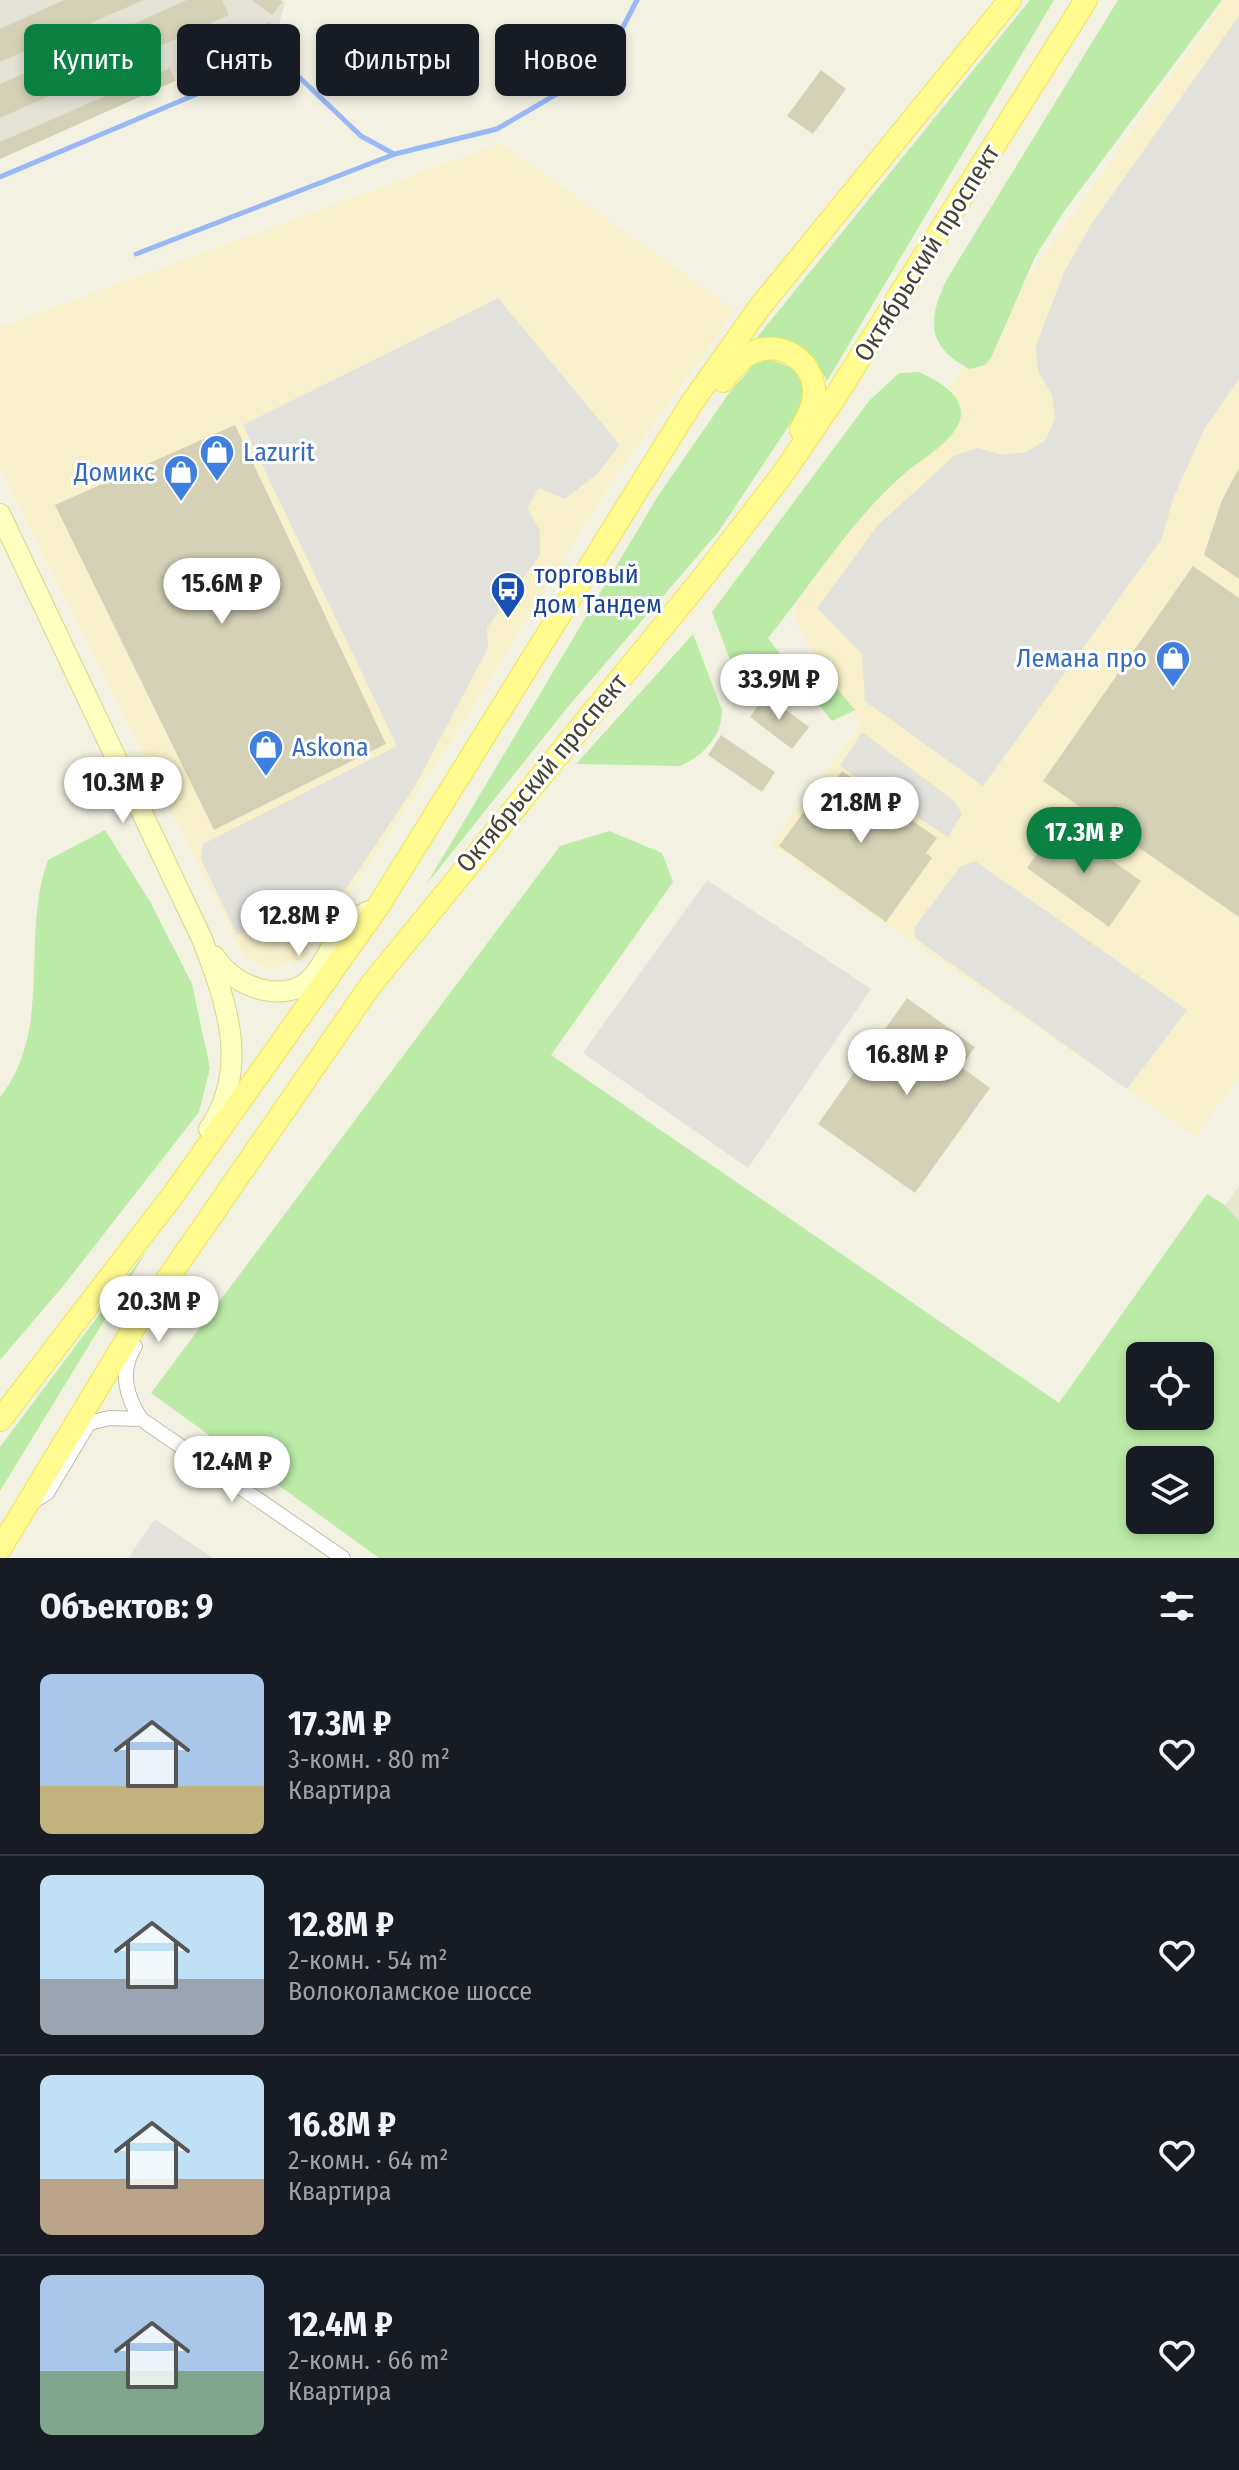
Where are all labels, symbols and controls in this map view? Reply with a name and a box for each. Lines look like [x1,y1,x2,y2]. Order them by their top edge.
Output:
chip: Купить [24,24,161,96]
chip: Снять [177,24,300,96]
chip: Фильтры [316,24,479,96]
chip: Новое [495,24,626,96]
street label: Октябрьский проспект [848,138,1007,367]
shop icon: Lazurit [198,433,236,483]
place label: Lazurit [243,437,315,468]
shop icon: Домикс [162,453,200,503]
place label: Домикс [73,457,155,488]
pin: 15.6M ₽ [148,558,296,626]
place label: торговый дом Тандем [534,559,662,620]
text: 15.6M ₽ [181,568,263,599]
bus stop icon: торговый дом Тандем [489,570,527,620]
shop icon: Лемана про [1154,639,1192,689]
place label: Лемана про [1016,643,1147,674]
pin: 33.9M ₽ [705,654,853,722]
text: 33.9M ₽ [738,664,820,695]
street label: Октябрьский проспект [450,667,634,879]
shop icon: Askona [247,728,285,778]
place label: Askona [292,732,369,763]
pin: 10.3M ₽ [49,757,197,825]
text: 10.3M ₽ [82,767,164,798]
pin: 21.8M ₽ [787,777,935,845]
text: 21.8M ₽ [821,787,901,818]
pin: 17.3M ₽ [1010,807,1158,875]
text: 17.3M ₽ [1045,817,1123,848]
pin: 12.8M ₽ [225,890,373,958]
text: 12.8M ₽ [259,900,339,931]
pin: 16.8M ₽ [833,1029,981,1097]
text: 16.8M ₽ [866,1039,948,1070]
pin: 20.3M ₽ [85,1276,233,1344]
text: 20.3M ₽ [117,1286,201,1317]
map controls [1126,1342,1214,1534]
button: locate [1126,1342,1214,1430]
pin: 12.4M ₽ [158,1436,306,1504]
text: 12.4M ₽ [192,1446,272,1477]
button: layers [1126,1446,1214,1534]
icon: filters [1155,1584,1199,1628]
text: Объектов: 9 [40,1586,213,1627]
text: 17.3M ₽ [288,1703,391,1744]
icon: home [104,1706,200,1802]
icon: heart [1155,1732,1199,1776]
text: 3-комн. · 80 m² [288,1744,450,1775]
text: Квартира [288,1775,392,1806]
text: 12.8M ₽ [288,1904,394,1945]
icon: home [104,1907,200,2003]
icon: heart [1155,1933,1199,1977]
text: 2-комн. · 54 m² [288,1945,448,1976]
text: Волоколамское шоссе [288,1976,532,2007]
text: 16.8M ₽ [288,2104,396,2145]
icon: home [104,2107,200,2203]
icon: heart [1155,2133,1199,2177]
text: 2-комн. · 64 m² [288,2145,448,2176]
text: Квартира [288,2176,392,2207]
text: 12.4M ₽ [288,2304,393,2345]
icon: home [104,2307,200,2403]
icon: heart [1155,2333,1199,2377]
text: 2-комн. · 66 m² [288,2345,449,2376]
text: Квартира [288,2376,392,2407]

